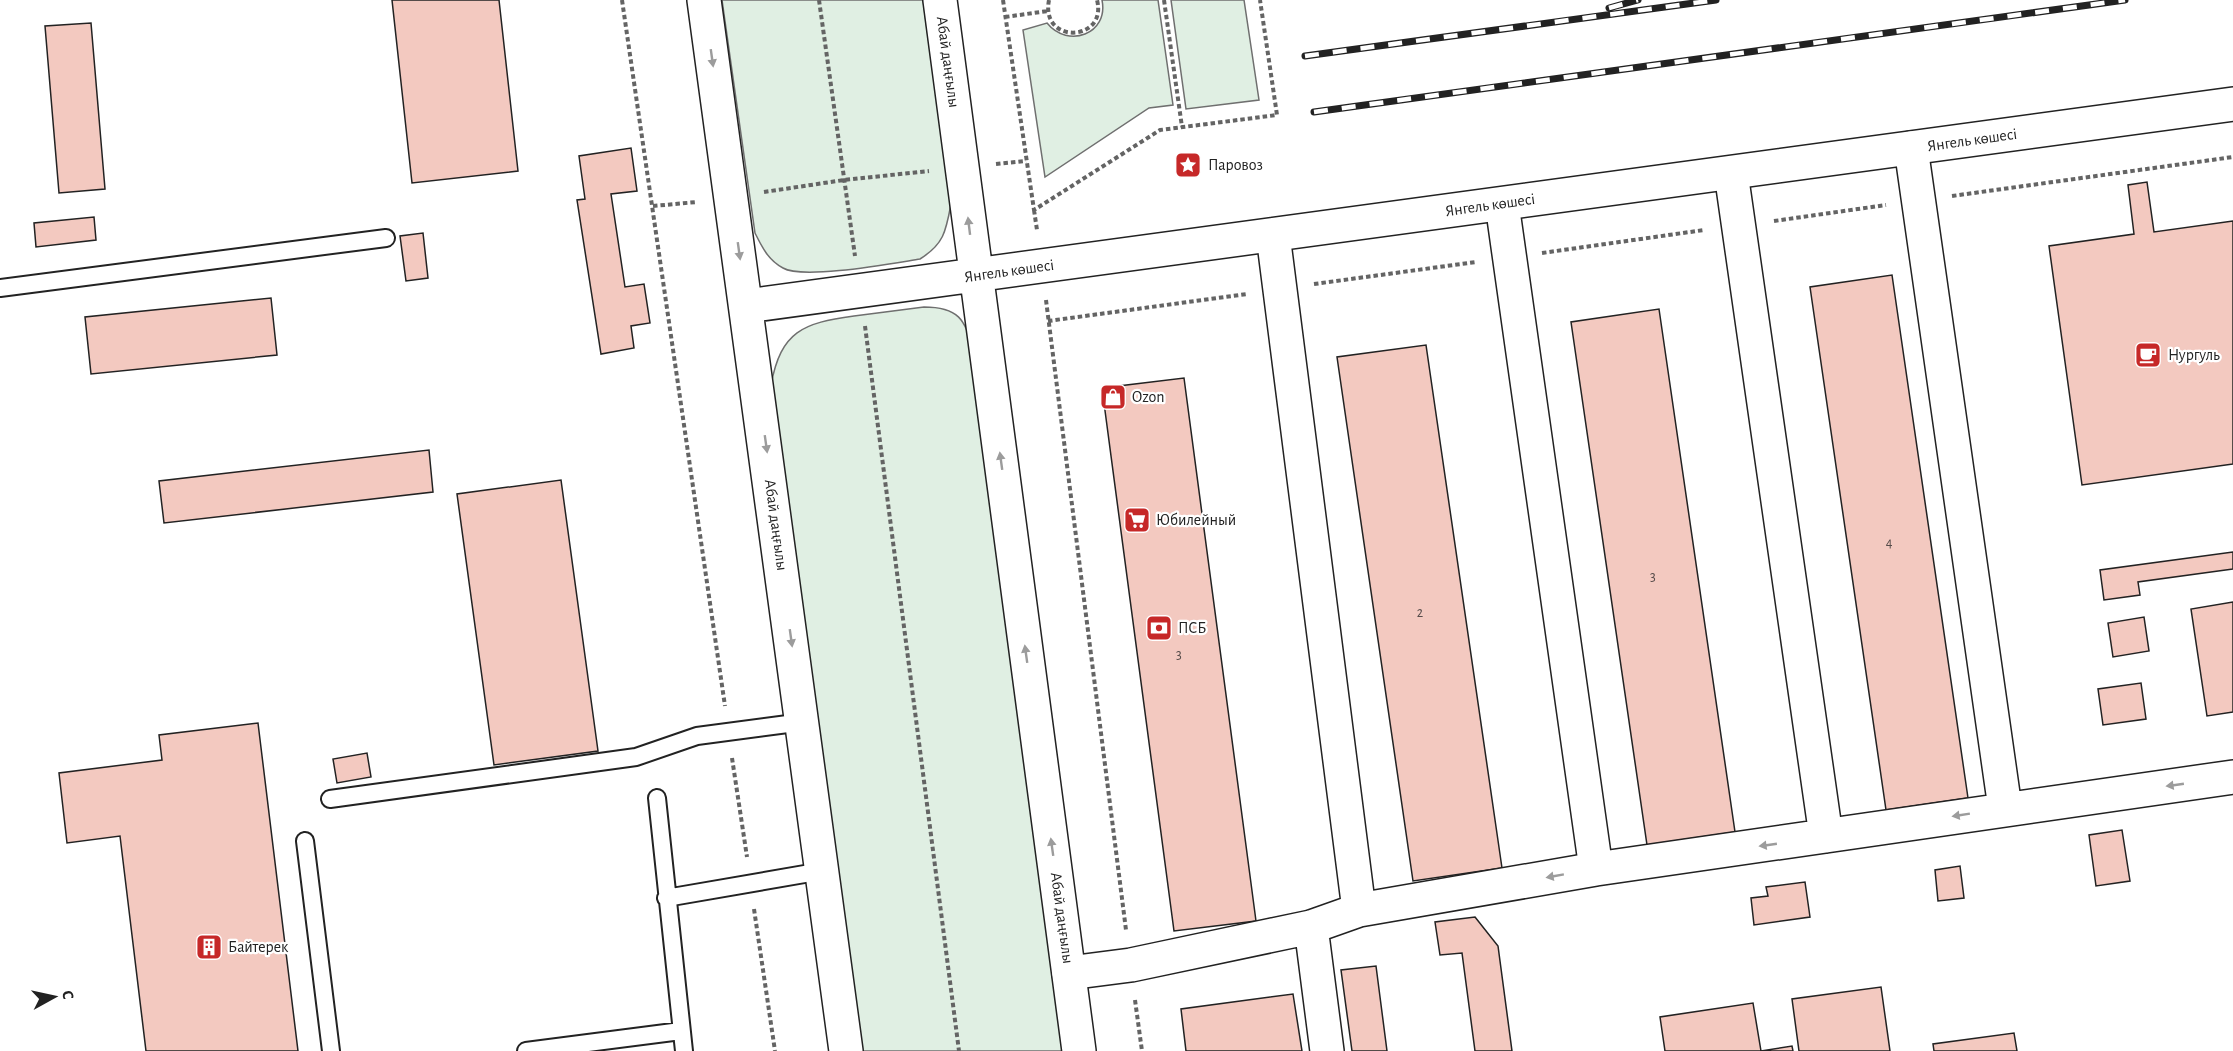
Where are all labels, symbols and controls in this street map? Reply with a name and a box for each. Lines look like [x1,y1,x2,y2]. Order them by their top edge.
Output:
street label: Абай даңғылы [934,15,962,109]
one-way arrow [708,49,717,68]
street label: Янгель көшесі [1926,126,2018,154]
place icon: Паровоз [1173,150,1203,180]
place label: Паровоз [1208,157,1263,173]
street label: Янгель көшесі [1444,191,1536,219]
one-way arrow [965,216,974,235]
one-way arrow [735,242,744,261]
street label: Янгель көшесі [963,257,1055,285]
cafe icon: Нургуль [2133,340,2163,370]
place label: Нургуль [2168,347,2220,364]
shop icon: Ozon [1098,382,1128,412]
place label: Ozon [1132,389,1164,405]
one-way arrow [761,435,770,454]
one-way arrow [996,451,1005,470]
street label: Абай даңғылы [762,478,790,572]
supermarket icon: Юбилейный [1122,505,1152,535]
place label: Юбилейный [1156,512,1236,528]
house number: 4 [1886,536,1893,550]
house number: 3 [1650,570,1656,584]
house number: 2 [1417,606,1423,620]
bank icon: ПСБ [1144,613,1174,643]
place label: ПСБ [1178,620,1206,636]
one-way arrow [787,628,796,647]
one-way arrow [1022,644,1031,663]
house number: 3 [1176,648,1182,662]
one-way arrow [2165,780,2184,790]
one-way arrow [1952,811,1971,820]
one-way arrow [1048,838,1057,857]
one-way arrow [1759,840,1778,849]
street label: Абай даңғылы [1048,871,1076,965]
one-way arrow [1545,872,1564,881]
building icon: Байтерек [194,932,224,962]
place label: Байтерек [228,939,289,955]
north arrow [24,967,84,1027]
text: С [59,990,76,1001]

